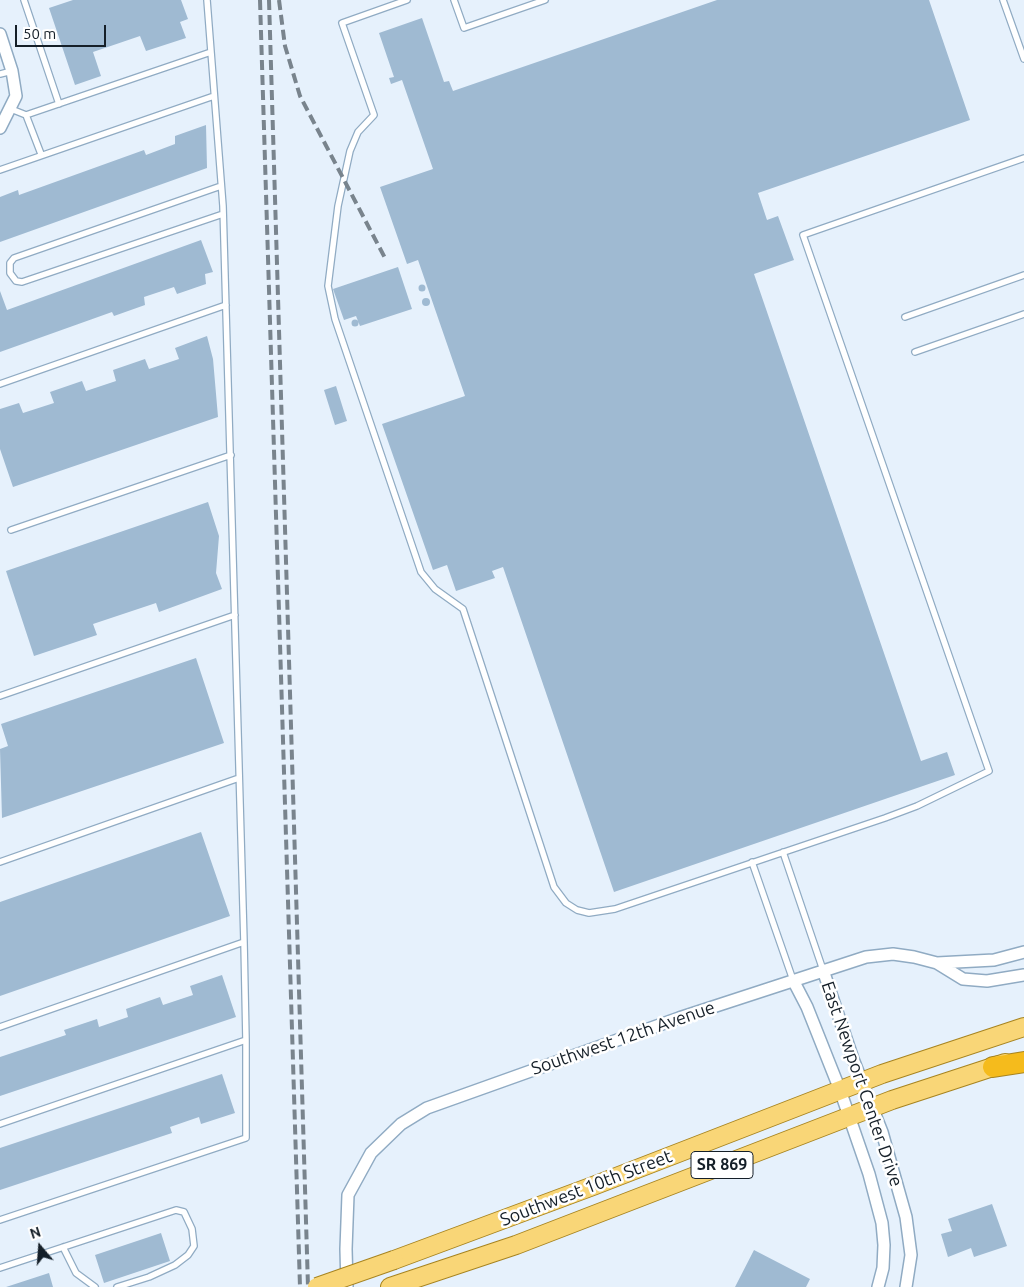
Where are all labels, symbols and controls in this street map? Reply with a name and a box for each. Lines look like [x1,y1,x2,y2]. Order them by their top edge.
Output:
scale bar [18,15,109,47]
text: 50 m [23,25,56,42]
street label: East Newport Center Drive [817,978,907,1190]
street label: Southwest 12th Avenue [528,996,718,1080]
street label: Southwest 10th Street [497,1145,675,1231]
road number: SR 869 [691,1152,753,1178]
north arrow [15,1222,65,1272]
text: N [28,1224,43,1242]

